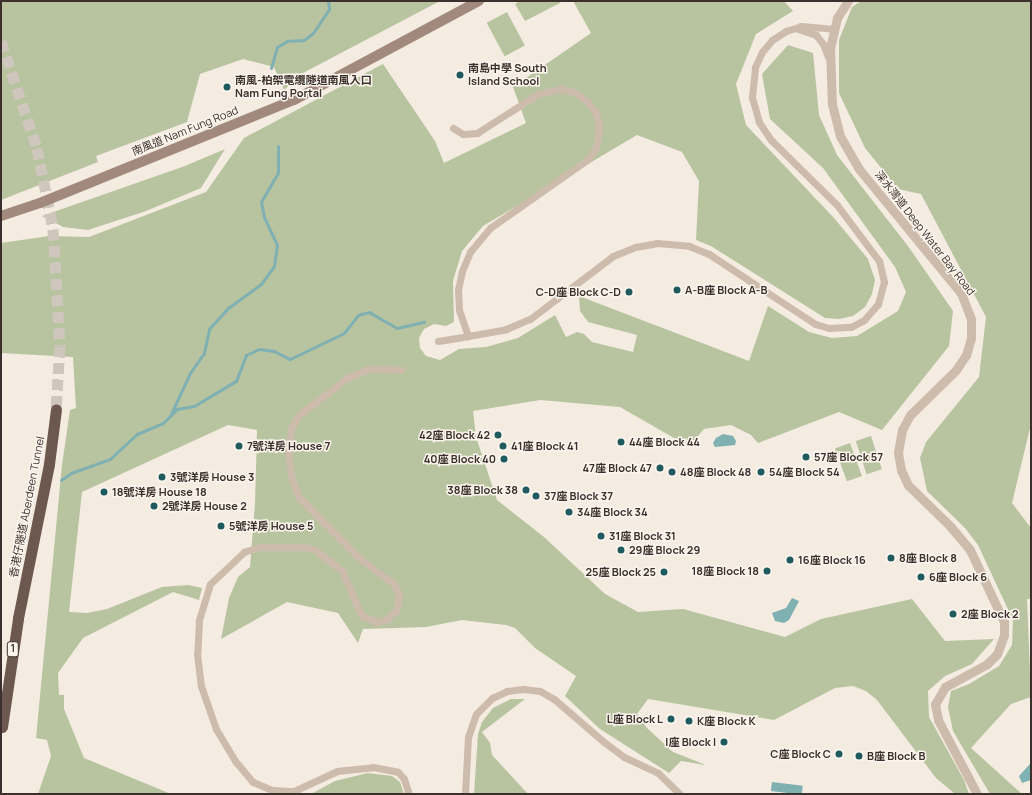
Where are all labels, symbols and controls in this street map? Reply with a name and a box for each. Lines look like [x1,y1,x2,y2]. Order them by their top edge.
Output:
place label: 南島中學 South Island School [468,62,547,88]
marker: 南島中學 South Island School [455,70,465,80]
place label: 南風-柏架電纜隧道南風入口 Nam Fung Portal [235,74,372,100]
marker: 南風-柏架電纜隧道南風入口 Nam Fung Portal [222,82,232,92]
street label: 南風道 Nam Fung Road [130,104,240,158]
street label: 深水灣道 Deep Water Bay Road [872,168,978,298]
place label: A-B座 Block A-B [685,283,767,297]
place label: C-D座 Block C-D [536,285,621,299]
marker: A-B座 Block A-B [672,285,682,295]
marker: C-D座 Block C-D [624,287,634,297]
place label: 42座 Block 42 [419,428,490,442]
marker: 42座 Block 42 [493,430,503,440]
street label: 香港仔隧道 Aberdeen Tunnel [7,435,47,579]
place label: 44座 Block 44 [629,435,700,449]
marker: 44座 Block 44 [616,437,626,447]
place label: 7號洋房 House 7 [247,439,330,453]
place label: 41座 Block 41 [511,439,578,453]
marker: 7號洋房 House 7 [234,441,244,451]
marker: 41座 Block 41 [498,441,508,451]
place label: 57座 Block 57 [814,450,883,464]
place label: 40座 Block 40 [424,452,496,466]
marker: 57座 Block 57 [801,452,811,462]
marker: 40座 Block 40 [499,454,509,464]
place label: 47座 Block 47 [582,461,652,475]
marker: 47座 Block 47 [655,463,665,473]
place label: 48座 Block 48 [680,465,751,479]
place label: 54座 Block 54 [769,465,840,479]
marker: 48座 Block 48 [667,467,677,477]
marker: 54座 Block 54 [756,467,766,477]
place label: 3號洋房 House 3 [170,470,254,484]
marker: 3號洋房 House 3 [157,472,167,482]
place label: 38座 Block 38 [447,483,518,497]
place label: 18號洋房 House 18 [112,485,207,499]
marker: 38座 Block 38 [521,485,531,495]
marker: 18號洋房 House 18 [99,487,109,497]
place label: 37座 Block 37 [544,489,613,503]
marker: 37座 Block 37 [531,491,541,501]
place label: 2號洋房 House 2 [162,499,247,513]
marker: 2號洋房 House 2 [149,501,159,511]
place label: 34座 Block 34 [577,505,648,519]
marker: 34座 Block 34 [564,507,574,517]
place label: 5號洋房 House 5 [229,519,313,533]
marker: 5號洋房 House 5 [216,521,226,531]
place label: 31座 Block 31 [609,529,676,543]
marker: 31座 Block 31 [596,531,606,541]
place label: 29座 Block 29 [629,543,700,557]
marker: 29座 Block 29 [616,545,626,555]
place label: 8座 Block 8 [899,551,957,565]
place label: 16座 Block 16 [798,553,866,567]
marker: 8座 Block 8 [886,553,896,563]
marker: 16座 Block 16 [785,555,795,565]
place label: 18座 Block 18 [691,564,759,578]
place label: 25座 Block 25 [586,565,656,579]
marker: 18座 Block 18 [762,566,772,576]
marker: 25座 Block 25 [659,567,669,577]
place label: 6座 Block 6 [929,570,987,584]
marker: 6座 Block 6 [916,572,926,582]
place label: 2座 Block 2 [961,607,1019,621]
marker: 2座 Block 2 [948,609,958,619]
road number: 1 [6,641,20,657]
place label: L座 Block L [607,712,663,726]
marker: L座 Block L [666,714,676,724]
place label: K座 Block K [697,714,756,728]
marker: K座 Block K [684,716,694,726]
place label: I座 Block I [665,735,716,749]
marker: I座 Block I [719,737,729,747]
place label: C座 Block C [770,747,831,761]
marker: C座 Block C [834,749,844,759]
place label: B座 Block B [867,749,925,763]
marker: B座 Block B [854,751,864,761]

